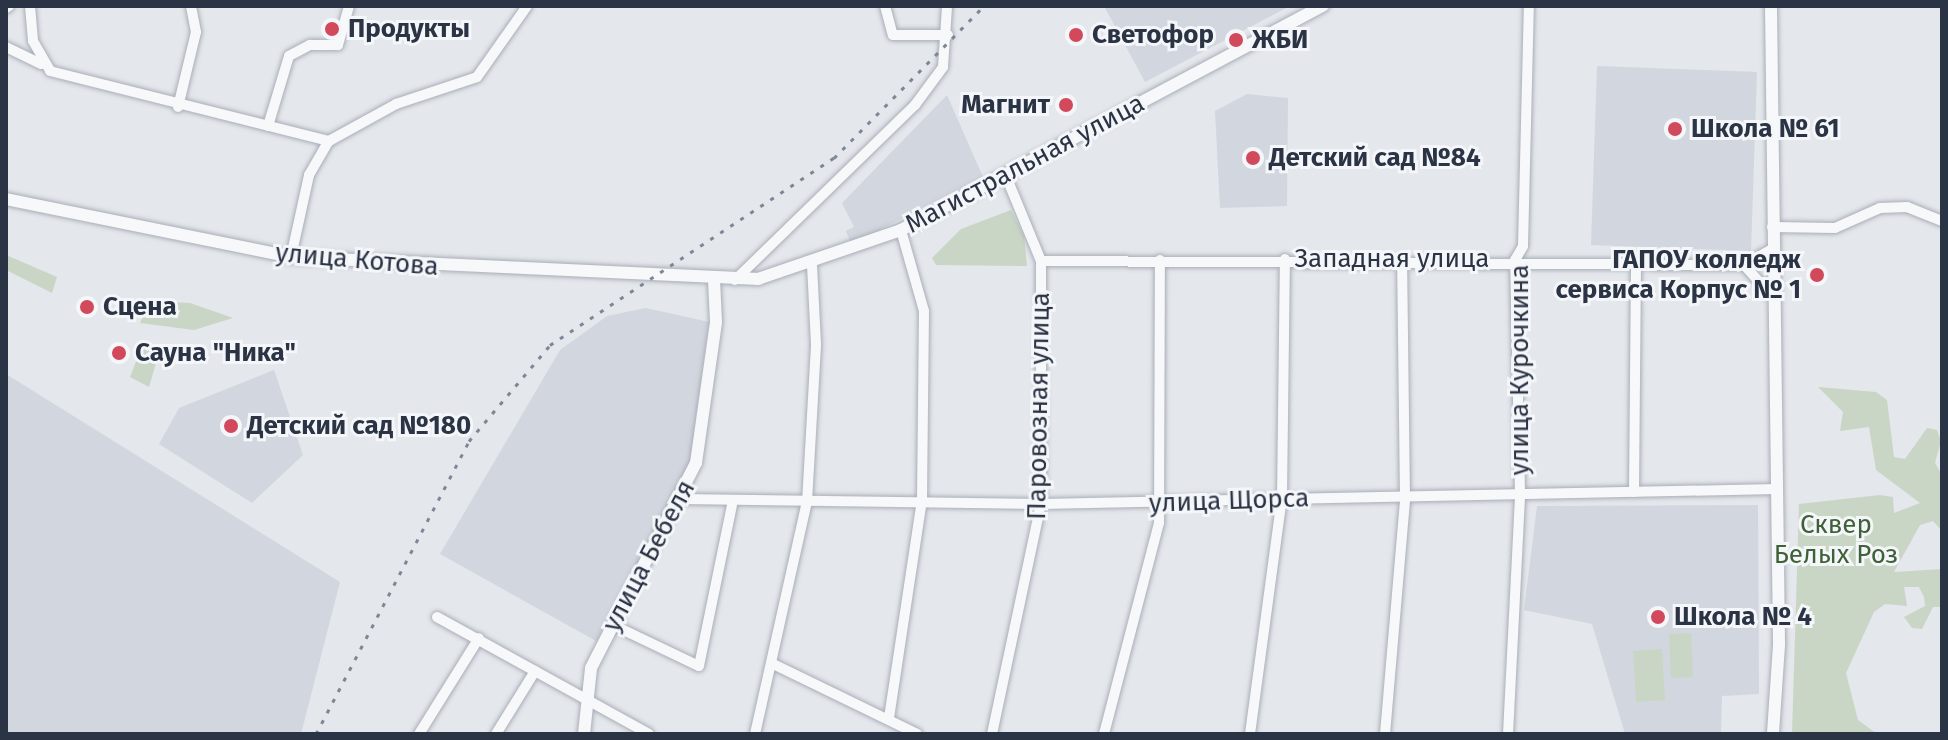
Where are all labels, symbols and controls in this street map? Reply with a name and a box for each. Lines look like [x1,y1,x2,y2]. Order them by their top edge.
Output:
place label: Продукты [348,13,470,45]
place label: Светофор [1092,19,1214,51]
marker: Продукты [323,20,341,38]
place label: ЖБИ [1252,24,1308,56]
marker: Светофор [1067,26,1085,44]
marker: ЖБИ [1227,31,1245,49]
street label: Магистральная улица [900,88,1150,240]
place label: Магнит [961,89,1050,121]
marker: Магнит [1057,96,1075,114]
place label: Школа № 61 [1691,113,1840,145]
marker: Школа № 61 [1666,120,1684,138]
place label: Детский сад №84 [1269,142,1481,174]
marker: Детский сад №84 [1244,149,1262,167]
street label: улица Котова [274,237,440,283]
street label: Западная улица [1295,243,1489,275]
place label: ГАПОУ колледж сервиса Корпус № 1 [1556,244,1801,306]
street label: улица Курочкина [1504,265,1536,475]
marker: ГАПОУ колледж сервиса Корпус № 1 [1808,266,1826,284]
place label: Сцена [103,291,177,323]
street label: Паровозная улица [1021,292,1057,520]
marker: Сцена [78,298,96,316]
place label: Сауна "Ника" [135,337,296,369]
marker: Сауна "Ника" [110,344,128,362]
place label: Детский сад №180 [247,410,471,442]
marker: Детский сад №180 [222,417,240,435]
street label: улица Бебеля [596,475,702,637]
street label: улица Щорса [1148,483,1310,519]
park label: Сквер Белых Роз [1774,509,1898,570]
place label: Школа № 4 [1674,601,1812,633]
marker: Школа № 4 [1649,608,1667,626]

